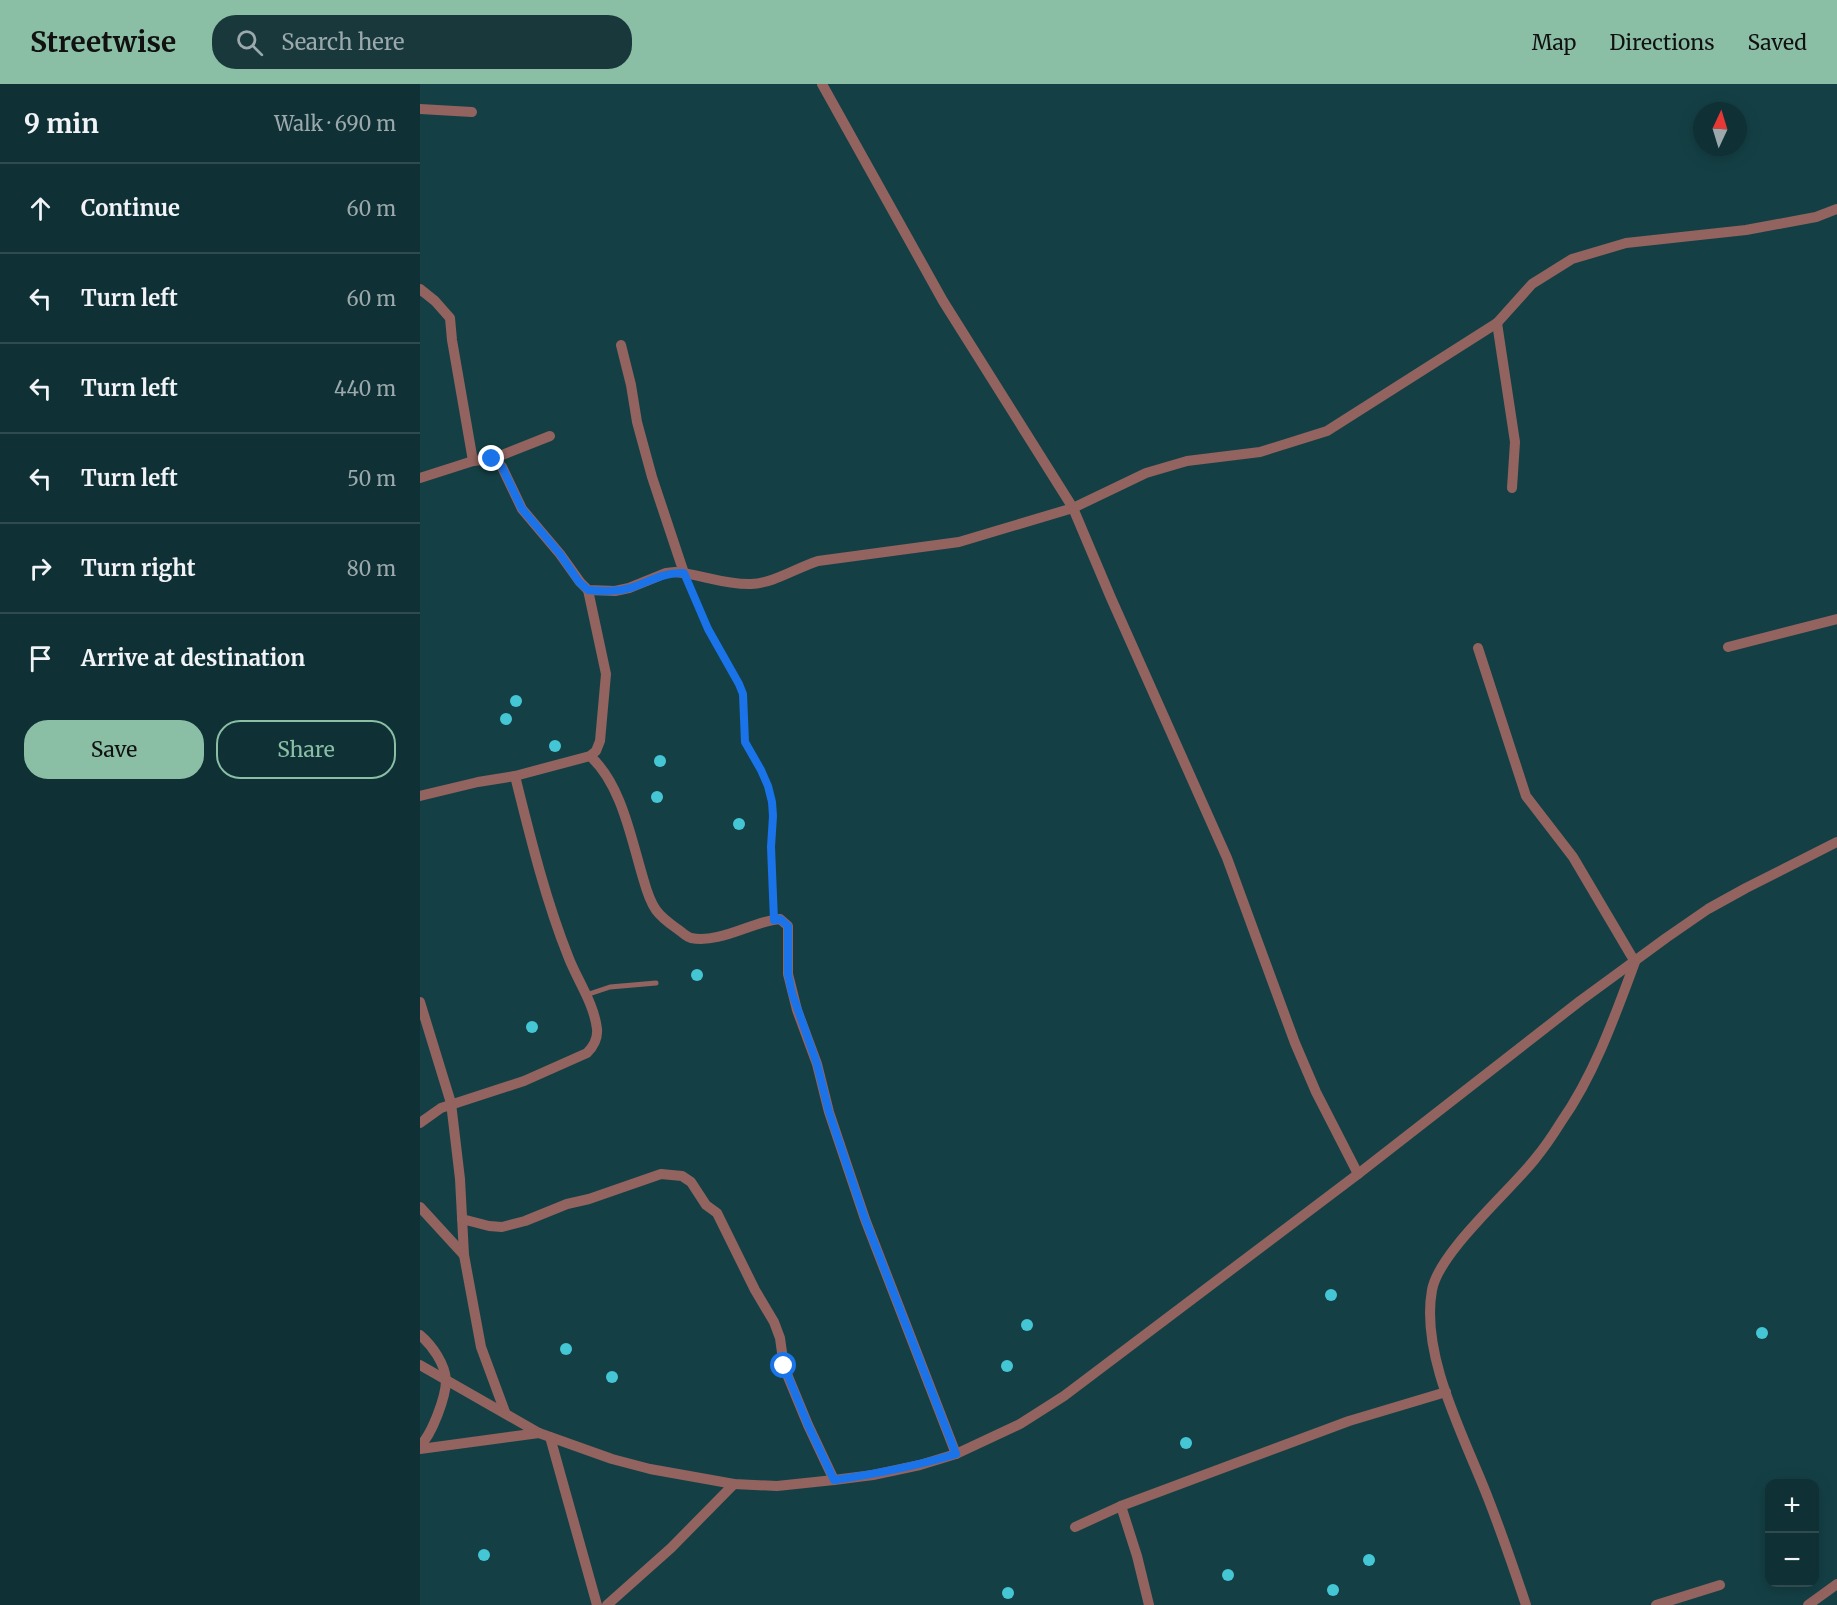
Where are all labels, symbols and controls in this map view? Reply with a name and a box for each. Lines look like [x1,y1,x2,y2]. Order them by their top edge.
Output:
search box [212,15,632,69]
text: Streetwise [30,24,176,60]
icon: search [233,26,266,59]
text: Search here [281,28,405,56]
text: Map [1532,29,1576,56]
text: Directions [1609,29,1714,56]
text: Saved [1747,29,1807,56]
north arrow [1693,102,1747,156]
text: 9 min [24,107,99,140]
text: Walk · 690 m [274,111,396,136]
icon: ahead [24,192,57,225]
text: Continue [81,194,180,222]
text: 60 m [346,196,396,221]
icon: left [24,282,57,315]
text: Turn left [81,284,178,312]
text: 60 m [346,286,396,311]
icon: left [24,372,57,405]
text: Turn left [81,374,178,402]
text: 440 m [334,376,396,401]
route end [478,445,504,471]
icon: left [24,462,57,495]
text: Turn left [81,464,178,492]
text: 50 m [347,466,396,491]
icon: right [24,552,57,585]
text: Turn right [81,554,195,582]
text: 80 m [347,556,396,581]
icon: arrive [24,642,57,675]
text: Arrive at destination [81,644,305,672]
button: Save [24,720,204,779]
button: Share [216,720,396,779]
route start [770,1352,796,1378]
map controls [1765,1479,1819,1587]
button: + [1765,1479,1819,1533]
button: − [1765,1533,1819,1587]

